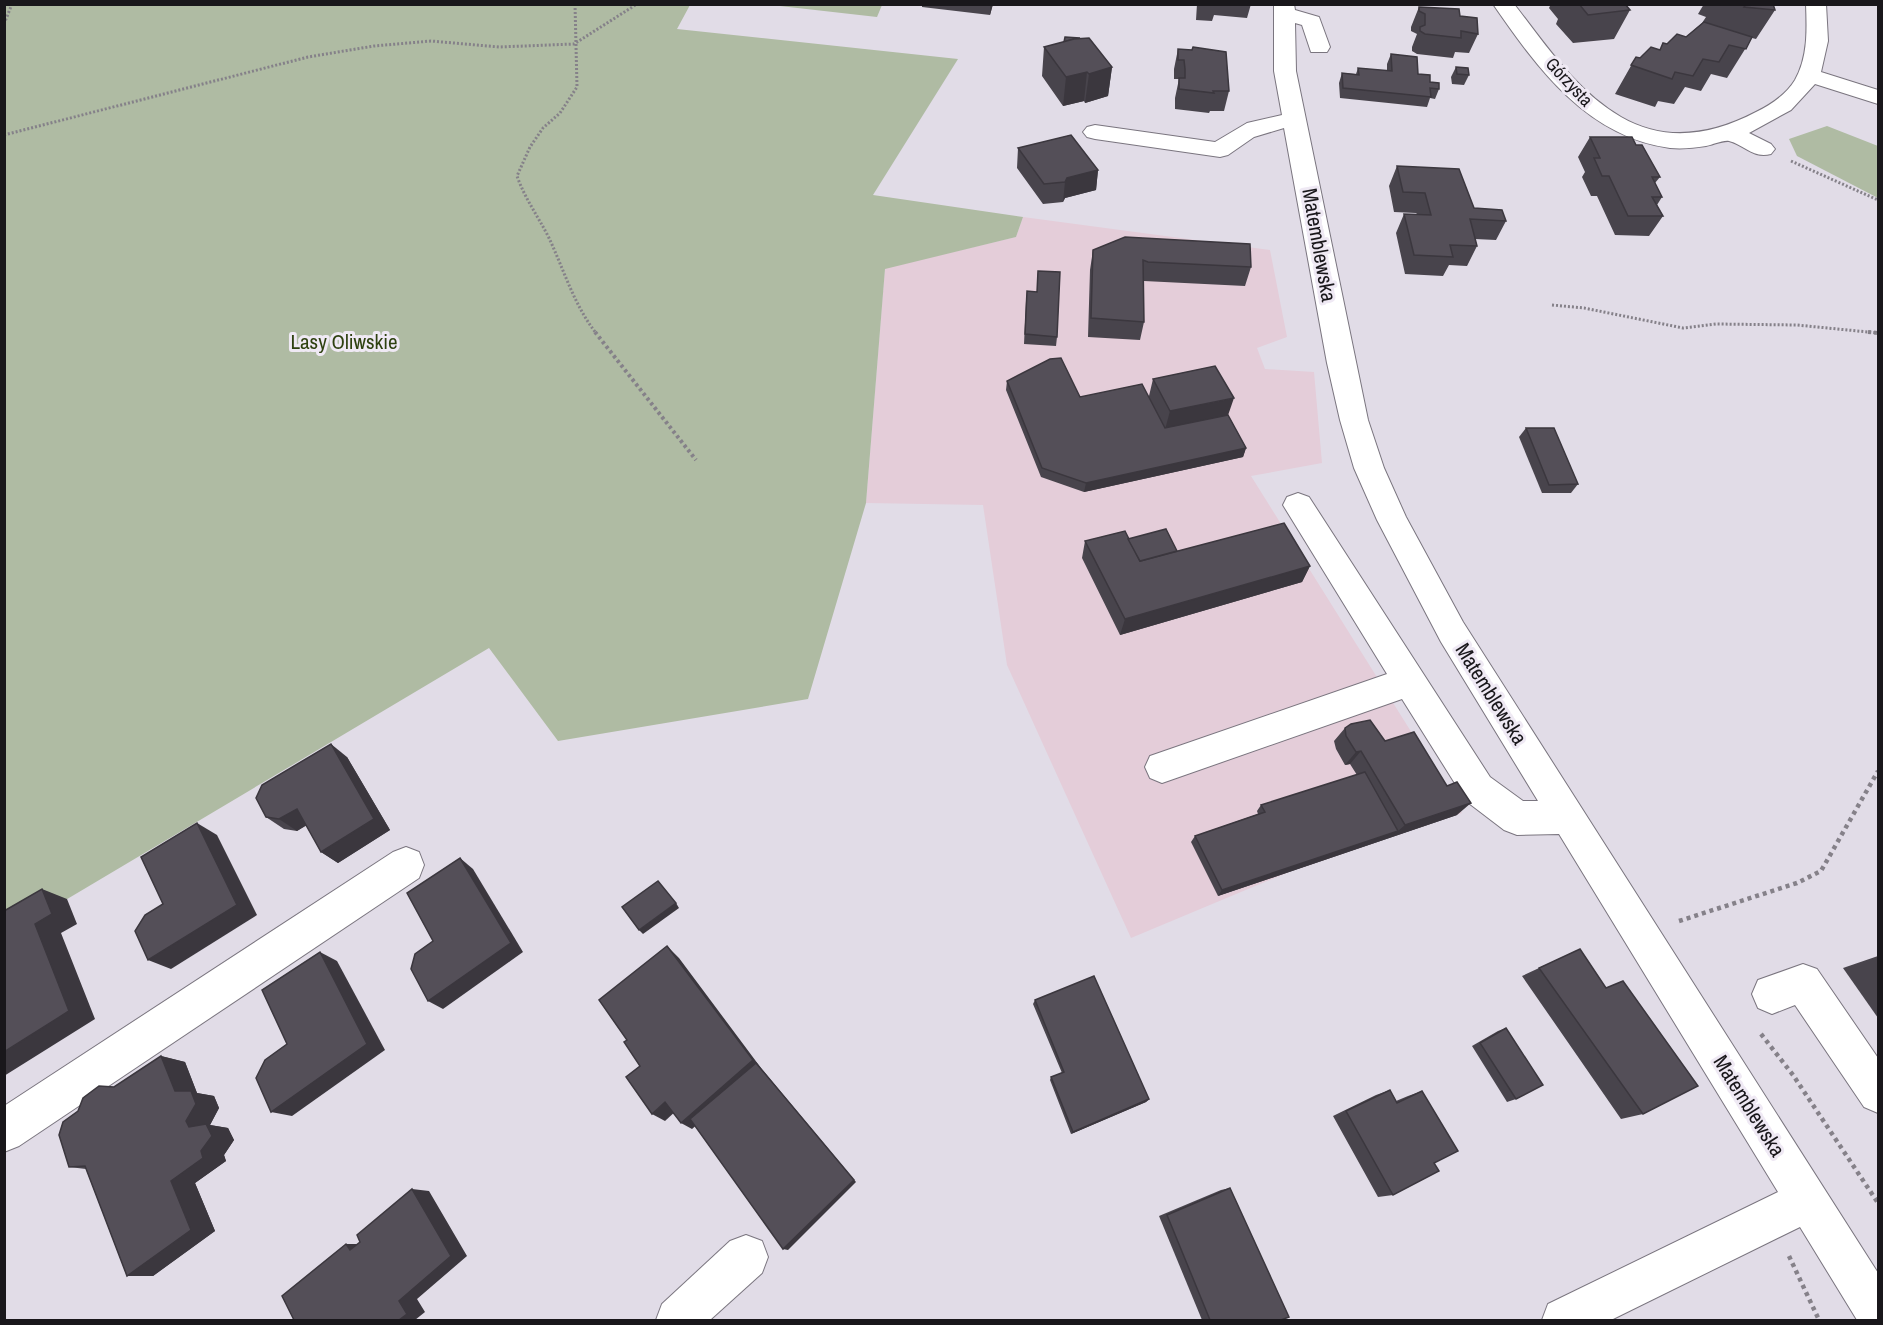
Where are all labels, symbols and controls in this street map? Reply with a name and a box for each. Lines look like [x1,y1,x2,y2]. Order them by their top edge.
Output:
street label: Górzysta [1540,52,1599,112]
street label: Matemblewska [1295,186,1344,304]
park label: Lasy Oliwskie [290,327,398,356]
street label: Matemblewska [1449,637,1534,750]
street label: Matemblewska [1707,1049,1792,1162]

